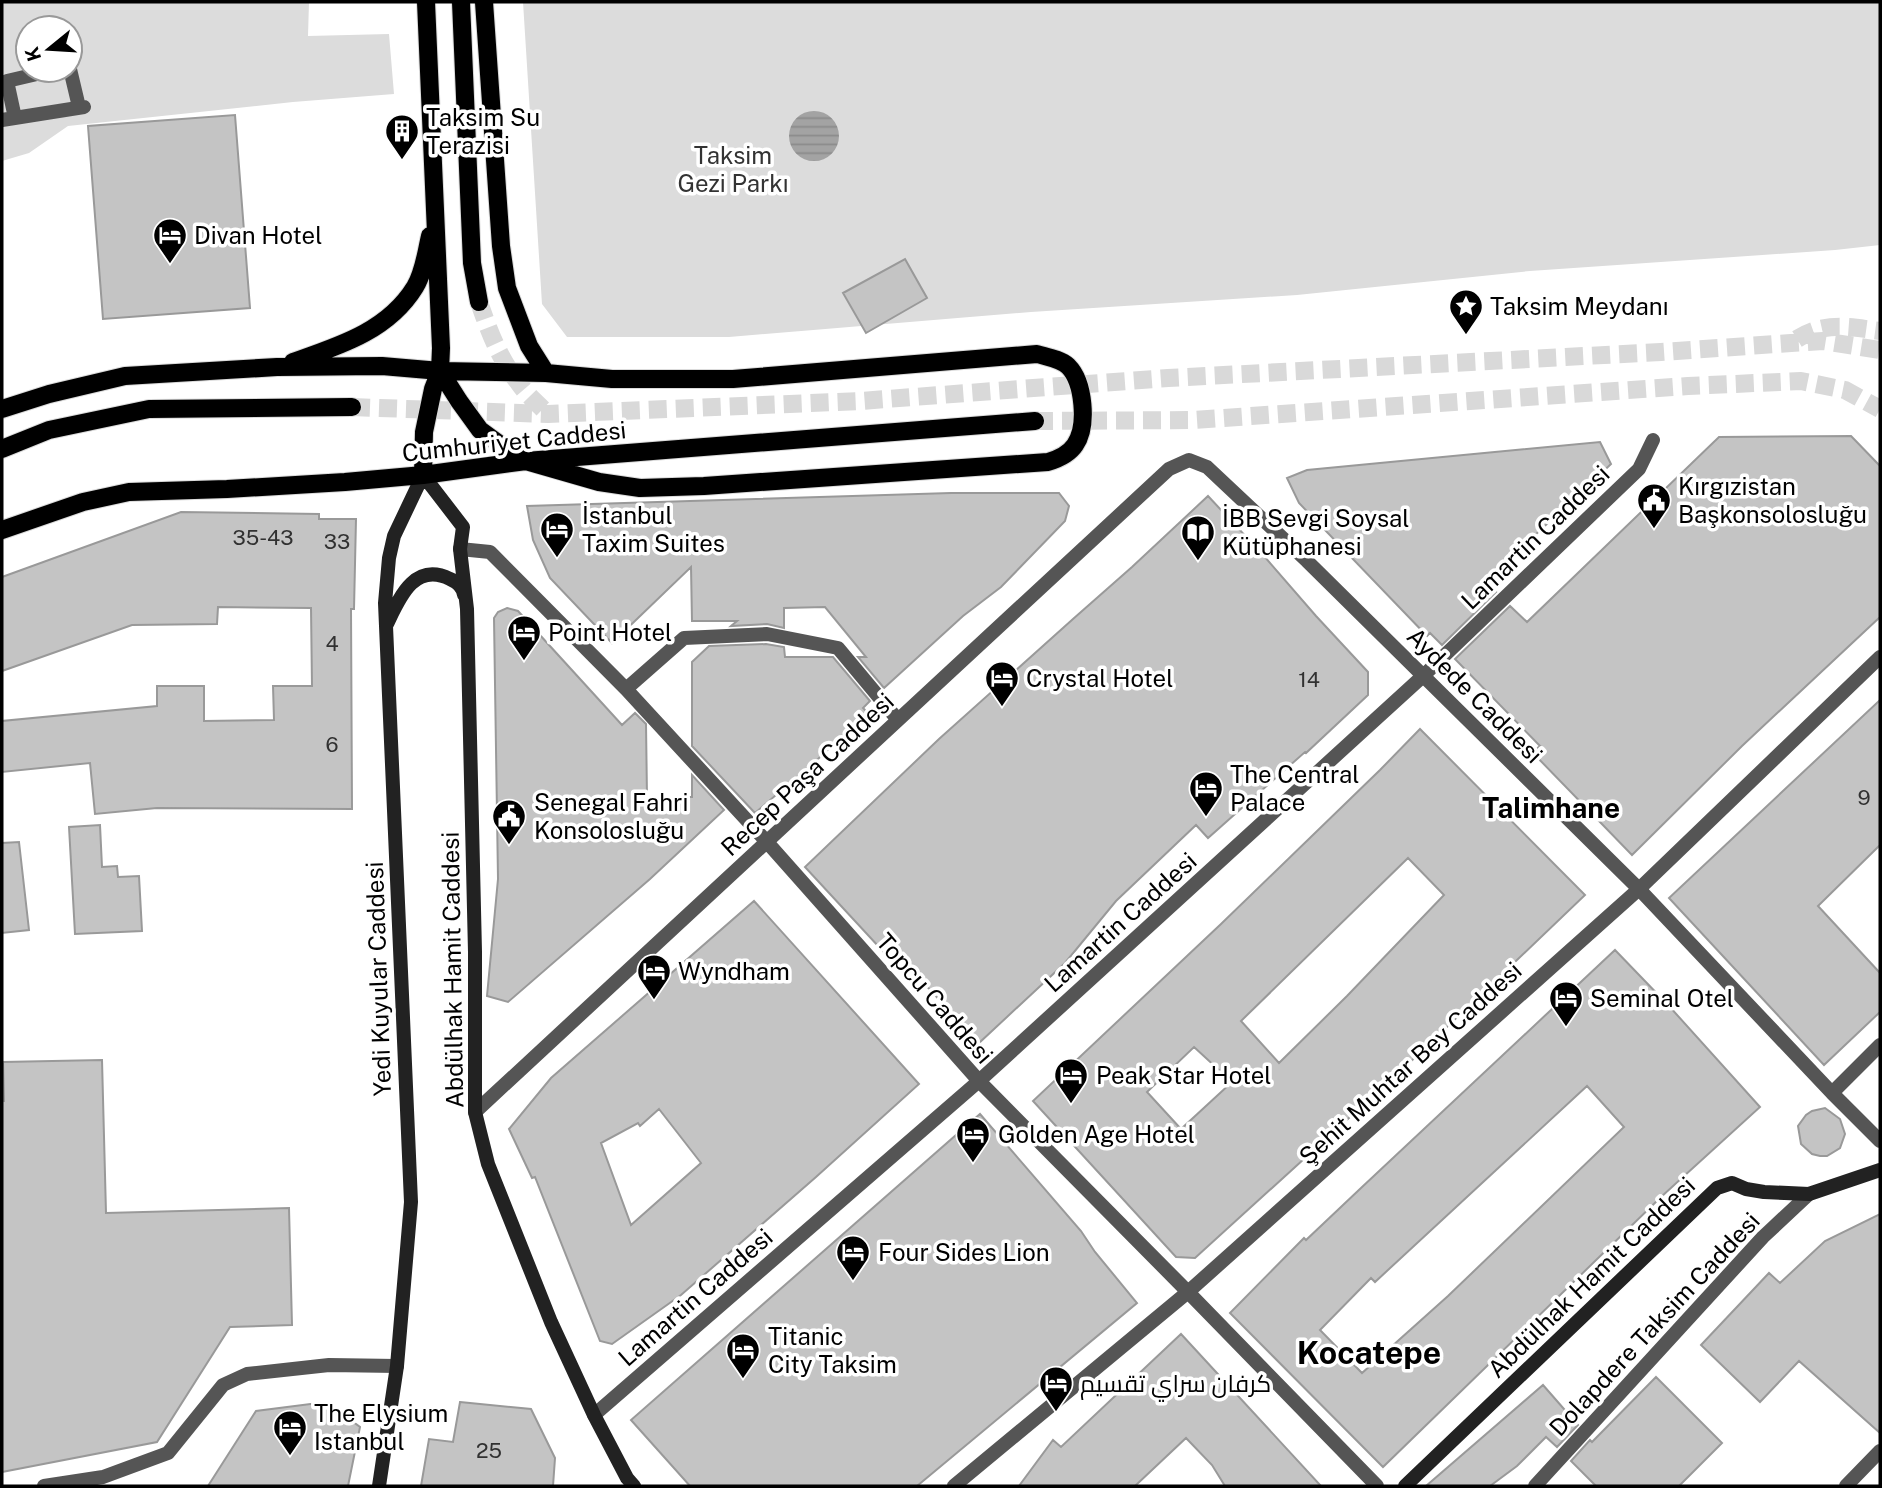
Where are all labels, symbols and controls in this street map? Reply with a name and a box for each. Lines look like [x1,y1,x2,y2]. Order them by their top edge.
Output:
north arrow [14,14,84,84]
text: K [20,44,45,64]
place label: Taksim Su Terazisi [426,103,540,159]
building icon: Taksim Su Terazisi [383,112,421,161]
park label: Taksim Gezi Parkı [677,141,789,197]
hotel icon: Divan Hotel [151,216,189,265]
place label: Divan Hotel [194,221,322,249]
place icon: Taksim Meydanı [1447,287,1485,336]
place label: Taksim Meydanı [1490,292,1668,320]
street label: Cumhuriyet Caddesi [401,415,627,467]
street label: Lamartin Caddesi [1455,459,1615,615]
place label: Kırgızistan Başkonsolosluğu [1678,472,1867,528]
public building icon: Kırgızistan Başkonsolosluğu [1635,481,1673,530]
place label: İstanbul Taxim Suites [582,501,725,557]
place label: İBB Sevgi Soysal Kütüphanesi [1222,504,1410,560]
hotel icon: İstanbul Taxim Suites [538,510,576,559]
library icon: İBB Sevgi Soysal Kütüphanesi [1179,513,1217,562]
house number: 35-43 [232,525,294,550]
house number: 33 [324,529,350,554]
hotel icon: Point Hotel [505,613,543,662]
place label: Point Hotel [548,618,672,646]
street label: Aydede Caddesi [1402,622,1548,768]
house number: 4 [325,631,339,656]
hotel icon: Crystal Hotel [983,659,1021,708]
place label: Crystal Hotel [1026,664,1173,692]
house number: 14 [1298,667,1320,692]
street label: Recep Paşa Caddesi [715,687,899,861]
house number: 6 [325,732,339,757]
place label: The Central Palace [1230,760,1360,816]
hotel icon: The Central Palace [1187,769,1225,818]
house number: 9 [1857,785,1871,810]
place label: Senegal Fahri Konsolosluğu [534,788,688,844]
district label: Talimhane [1482,791,1620,824]
public building icon: Senegal Fahri Konsolosluğu [490,797,528,846]
street label: Abdülhak Hamit Caddesi [436,831,468,1109]
street label: Lamartin Caddesi [1038,846,1202,998]
street label: Yedi Kuyular Caddesi [360,861,396,1097]
street label: Topcu Caddesi [871,927,999,1069]
hotel icon: Wyndham [635,952,673,1001]
street label: Şehit Muhtar Bey Caddesi [1293,956,1527,1170]
place label: Wyndham [678,957,790,985]
hotel icon: Seminal Otel [1547,979,1585,1028]
place label: Seminal Otel [1590,984,1734,1012]
hotel icon: Peak Star Hotel [1052,1056,1090,1105]
place label: Peak Star Hotel [1096,1061,1272,1089]
hotel icon: Golden Age Hotel [954,1115,992,1164]
place label: Golden Age Hotel [998,1120,1195,1148]
street label: Abdülhak Hamit Caddesi [1482,1171,1700,1383]
street label: Dolapdere Taksim Caddesi [1543,1206,1765,1442]
street label: Lamartin Caddesi [612,1223,778,1371]
hotel icon: Four Sides Lion [834,1233,872,1282]
place label: Four Sides Lion [878,1238,1050,1266]
place label: Titanic City Taksim [768,1322,897,1378]
hotel icon: Titanic City Taksim [724,1331,762,1380]
district label: Kocatepe [1297,1334,1441,1371]
hotel icon: كرفان سراي تقسيم [1037,1364,1075,1413]
place label: كرفان سراي تقسيم [1080,1369,1271,1402]
place label: The Elysium Istanbul [314,1399,448,1455]
hotel icon: The Elysium Istanbul [271,1408,309,1457]
house number: 25 [476,1438,502,1463]

